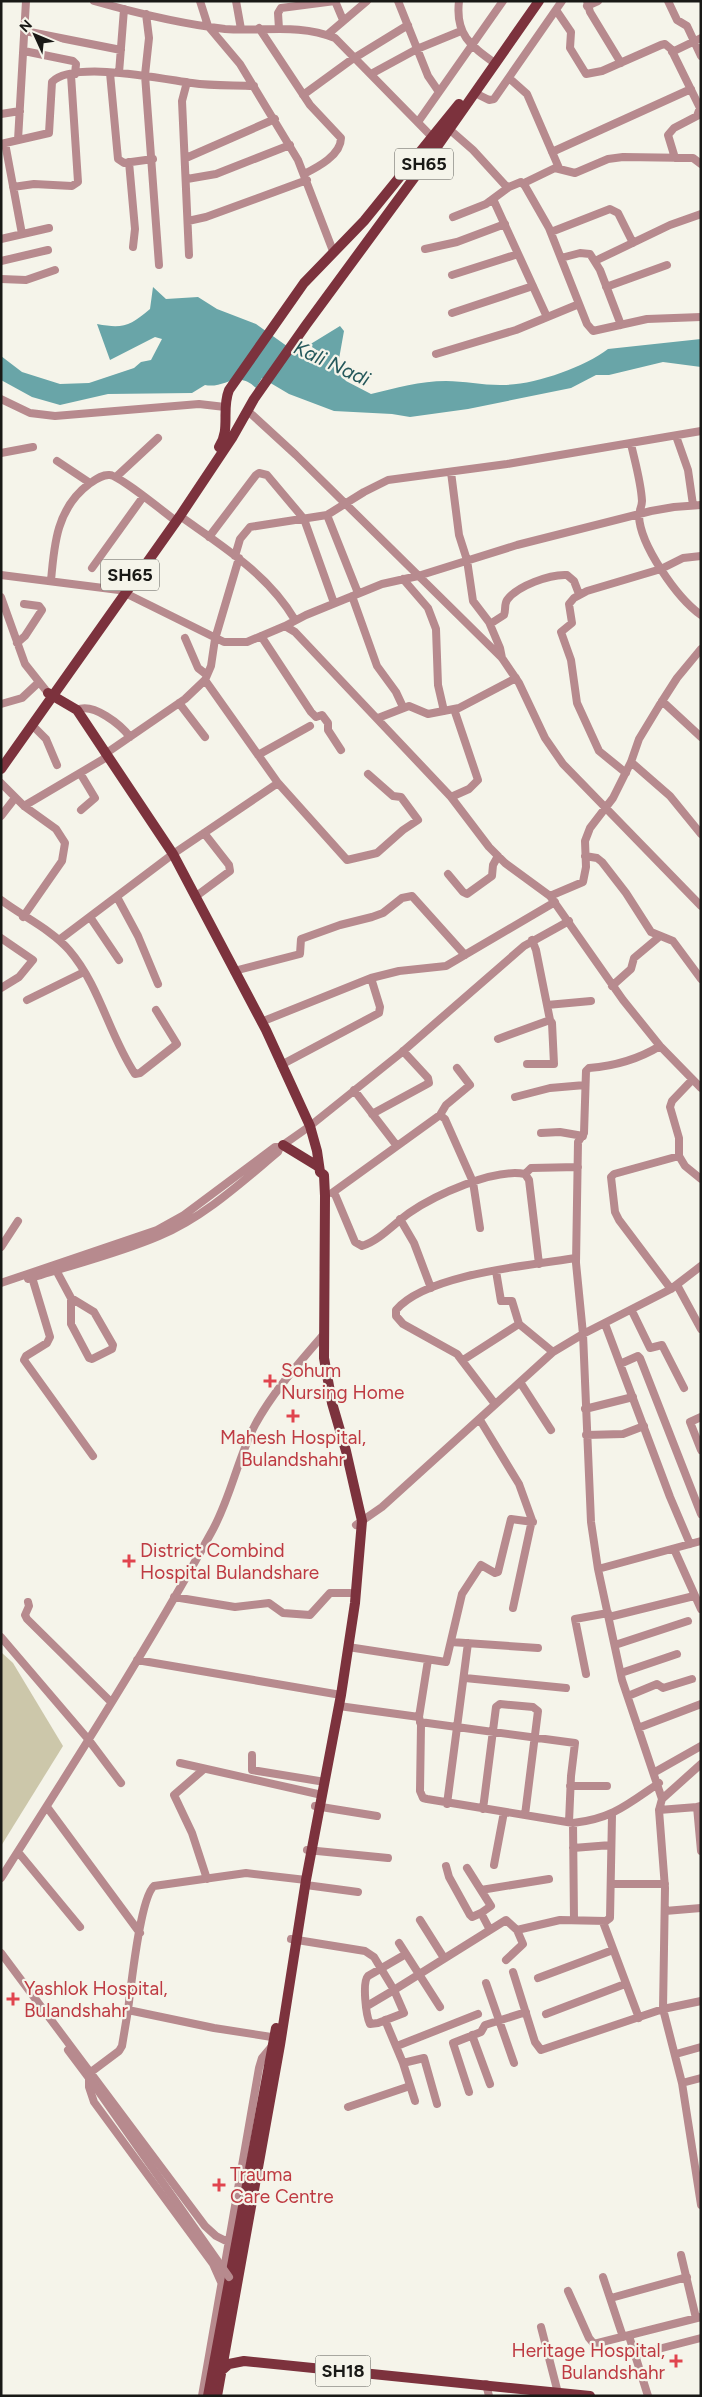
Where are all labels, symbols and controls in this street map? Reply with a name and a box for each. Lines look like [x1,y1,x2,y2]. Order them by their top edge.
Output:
north arrow [10,10,60,60]
text: N [16,17,36,36]
road number: SH65 [395,148,453,180]
water label: Kali Nadi [290,335,374,391]
road number: SH65 [101,560,159,590]
place label: Sohum Nursing Home [281,1359,404,1404]
marker: Sohum Nursing Home [263,1374,277,1388]
marker: Mahesh Hospital, Bulandshahr [286,1409,300,1423]
place label: Mahesh Hospital, Bulandshahr [220,1426,366,1471]
place label: District Combind Hospital Bulandshare [140,1539,319,1584]
marker: District Combind Hospital Bulandshare [122,1554,136,1568]
place label: Yashlok Hospital, Bulandshahr [24,1977,168,2022]
marker: Yashlok Hospital, Bulandshahr [6,1992,20,2006]
place label: Trauma Care Centre [230,2163,334,2208]
marker: Trauma Care Centre [212,2178,226,2192]
place label: Heritage Hospital, Bulandshahr [511,2339,666,2384]
marker: Heritage Hospital, Bulandshahr [669,2354,683,2368]
road number: SH18 [316,2356,370,2386]

